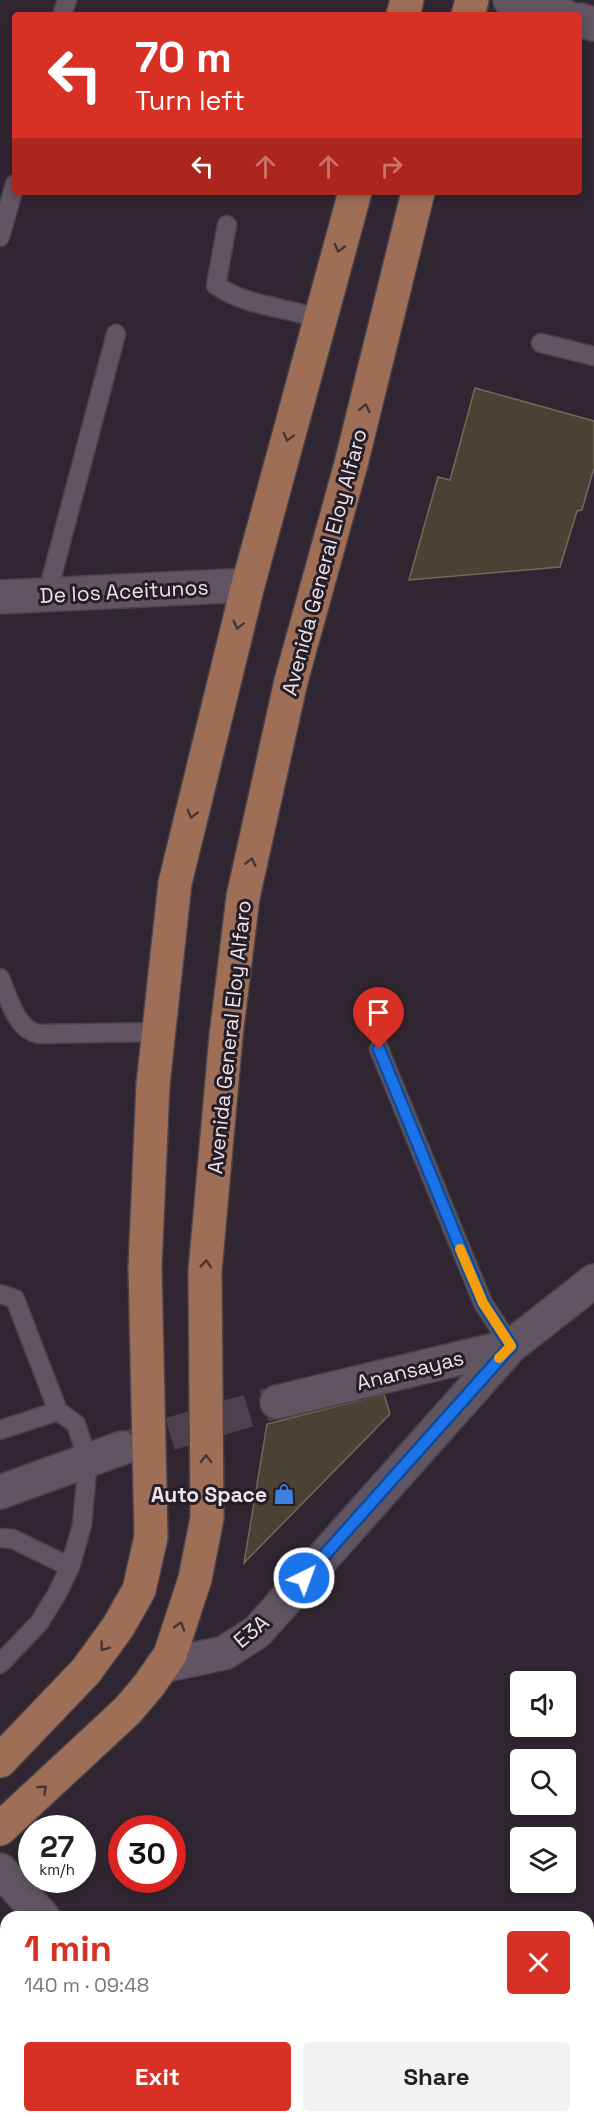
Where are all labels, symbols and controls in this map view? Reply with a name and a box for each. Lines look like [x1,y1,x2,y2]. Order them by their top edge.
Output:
text: 70 m [135,31,232,84]
icon: left [36,36,114,114]
text: Turn left [135,83,245,118]
icon: left [186,150,219,183]
icon: ahead [249,150,282,183]
icon: ahead [312,150,345,183]
icon: right [375,150,408,183]
one-way arrow [334,243,347,253]
one-way arrow [357,403,370,413]
street label: Avenida General Eloy Alfaro [275,426,373,698]
one-way arrow [283,431,295,442]
street label: De los Aceitunos [39,573,209,609]
one-way arrow [233,620,246,630]
one-way arrow [186,809,199,819]
one-way arrow [243,857,256,867]
street label: Avenida General Eloy Alfaro [201,899,257,1175]
pin [353,987,404,1049]
icon: arrive [362,996,395,1029]
one-way arrow [199,1260,212,1269]
street label: Anansayas [353,1344,467,1396]
one-way arrow [200,1455,212,1464]
place label: Auto Space [151,1481,267,1508]
shop icon: Auto Space [272,1482,296,1506]
position arrow [272,1546,336,1610]
street label: E3A [228,1609,274,1653]
one-way arrow [173,1621,185,1632]
one-way arrow [100,1641,111,1652]
map controls [510,1671,576,1893]
button: sound [510,1671,576,1737]
button: search [510,1749,576,1815]
one-way arrow [36,1785,47,1796]
speed limit sign: 30 [108,1815,186,1893]
text: 27 [40,1827,74,1866]
button: layers [510,1827,576,1893]
text: km/h [39,1860,75,1879]
text: 1 min [24,1926,112,1972]
button: close [507,1931,570,1994]
text: 140 m · 09:48 [24,1972,149,1998]
button: Exit [24,2042,291,2111]
button: Share [303,2042,570,2111]

